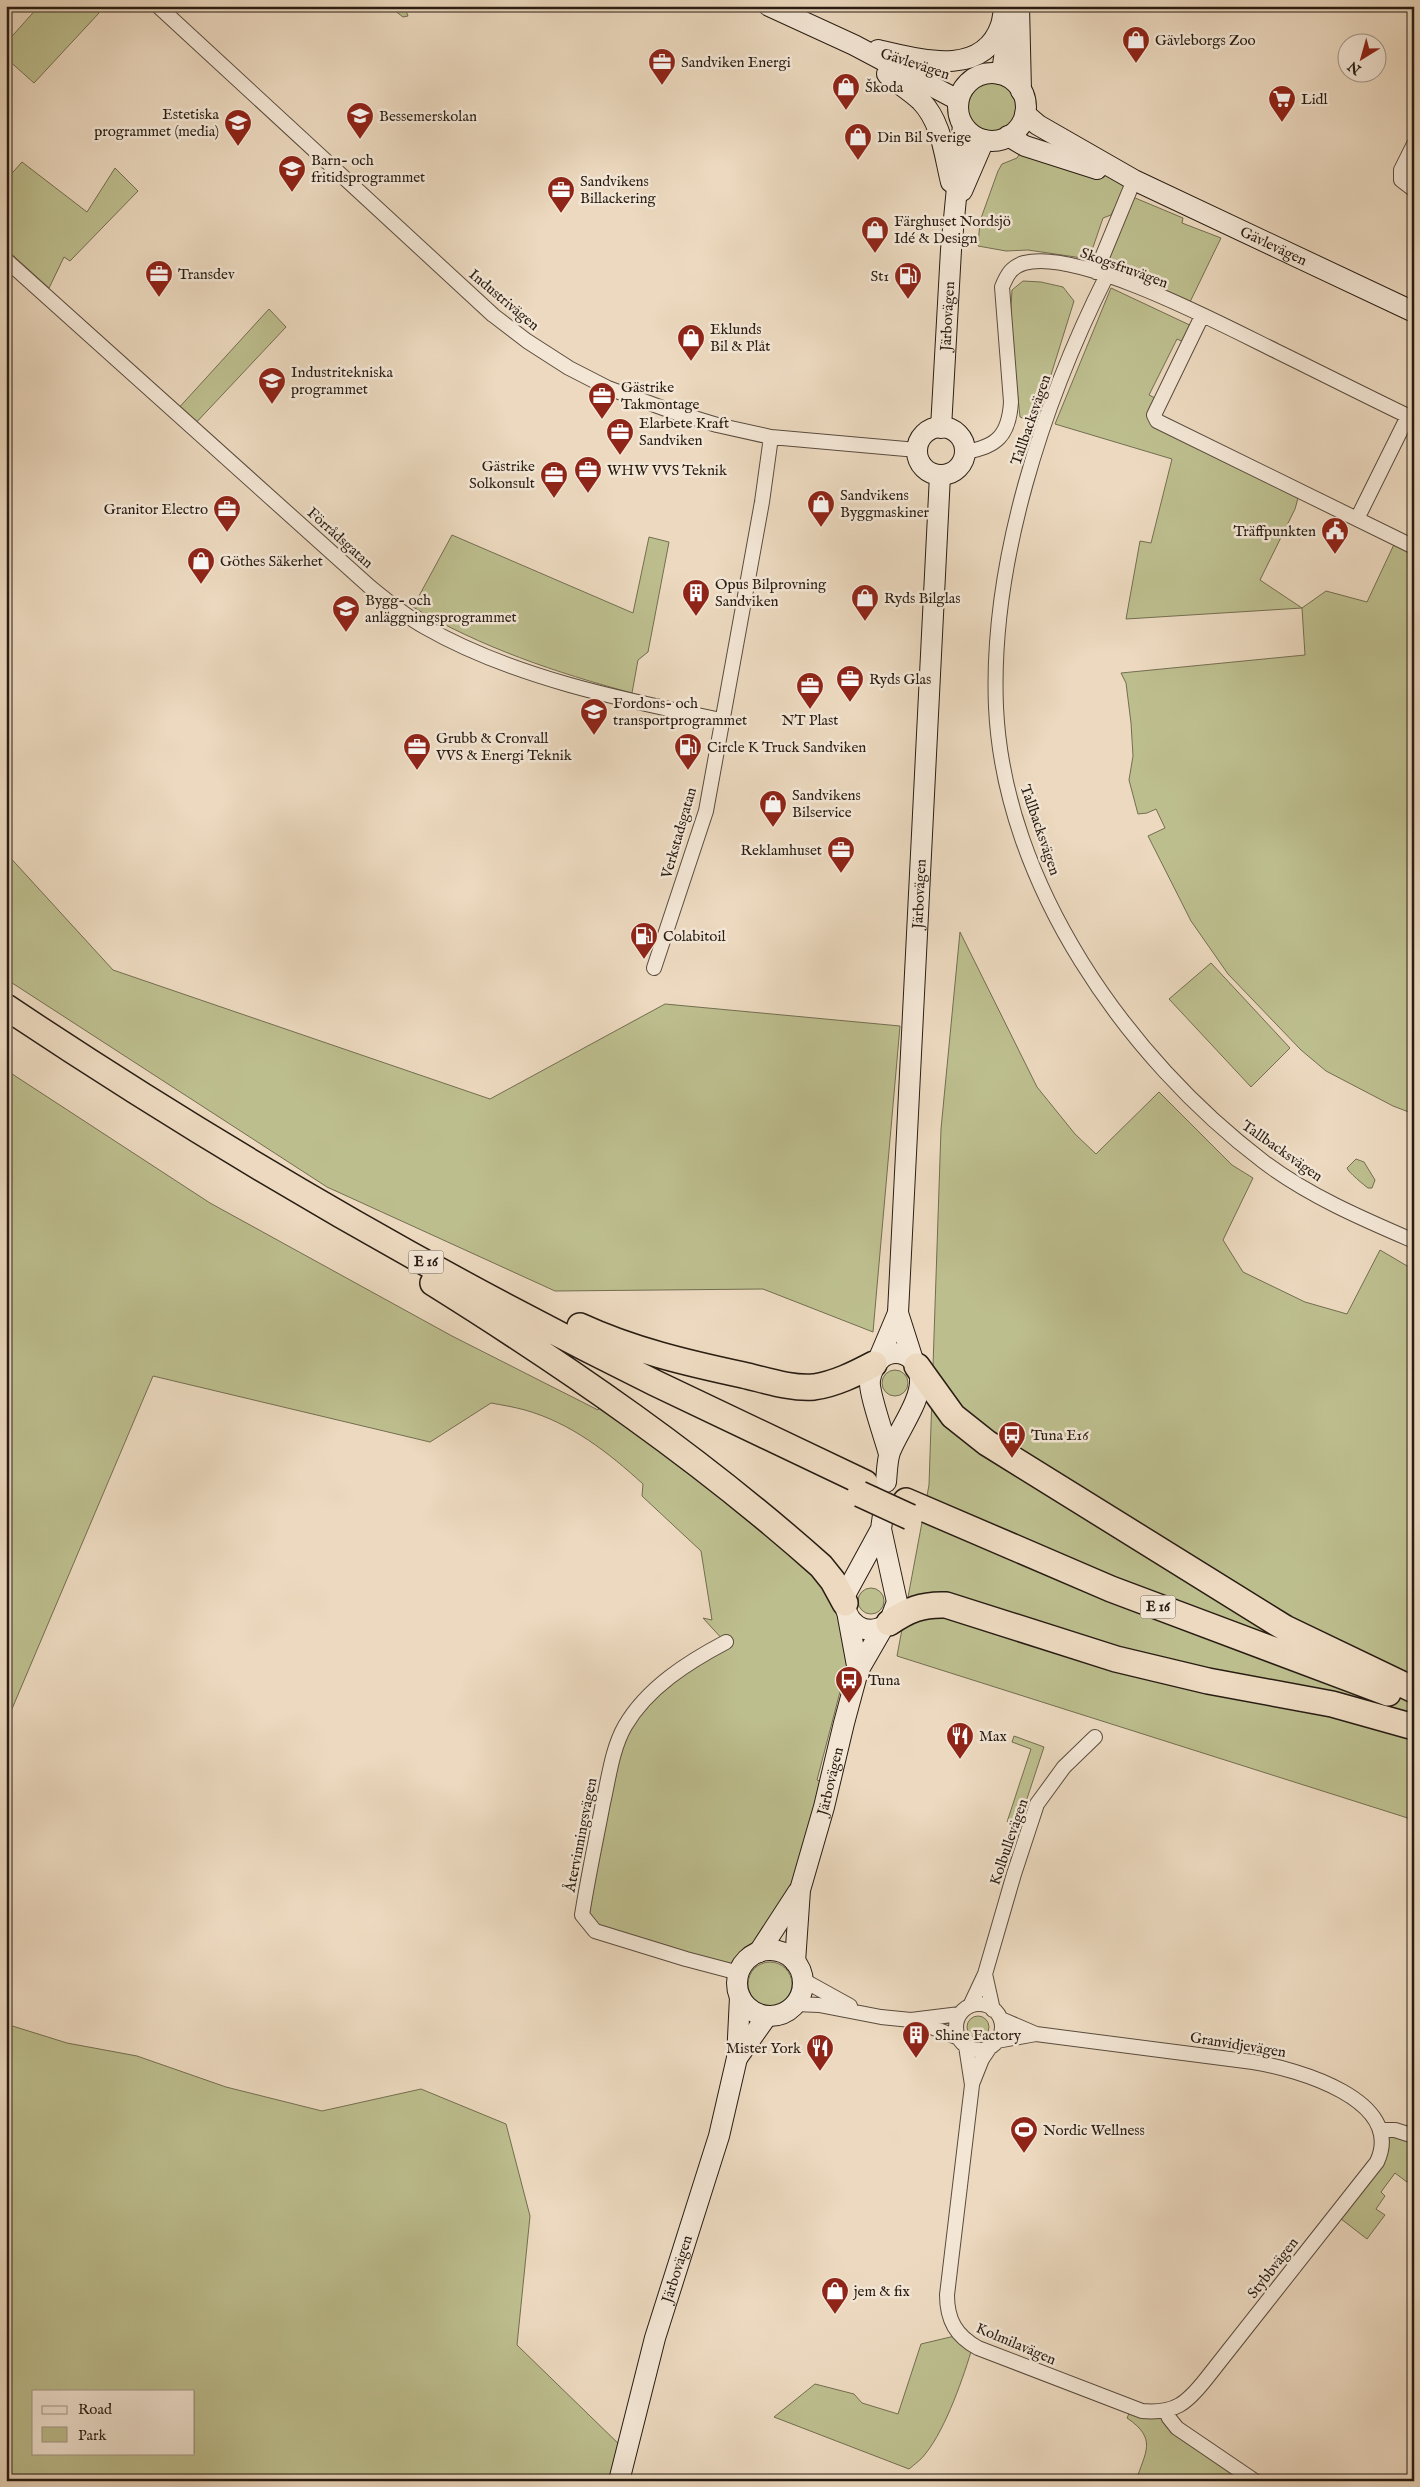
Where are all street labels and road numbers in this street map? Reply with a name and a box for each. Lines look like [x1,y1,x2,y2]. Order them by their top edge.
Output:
street label: Gävlevägen [878,44,952,84]
street label: Gävlevägen [1237,222,1310,270]
street label: Skogsfruvägen [1078,243,1170,293]
street label: Industrivägen [465,265,543,335]
street label: Järbovägen [936,281,959,354]
street label: Tallbacksvägen [1007,372,1055,468]
street label: Förrådsgatan [303,503,377,573]
street label: Tallbacksvägen [1016,782,1064,878]
street label: Verkstadsgatan [657,785,701,882]
street label: Järbovägen [908,859,930,931]
street label: Tallbacksvägen [1238,1116,1326,1186]
road number: E 16 [408,1250,444,1274]
road number: E 16 [1140,1595,1176,1618]
street label: Järbovägen [812,1745,847,1820]
street label: Återvinningsvägen [560,1776,601,1895]
street label: Kolbullevägen [985,1796,1033,1888]
street label: Granvidjevägen [1189,2028,1287,2062]
street label: Järbovägen [657,2233,697,2307]
street label: Stybbvägen [1243,2234,1303,2302]
street label: Kolmilavägen [973,2319,1059,2369]

